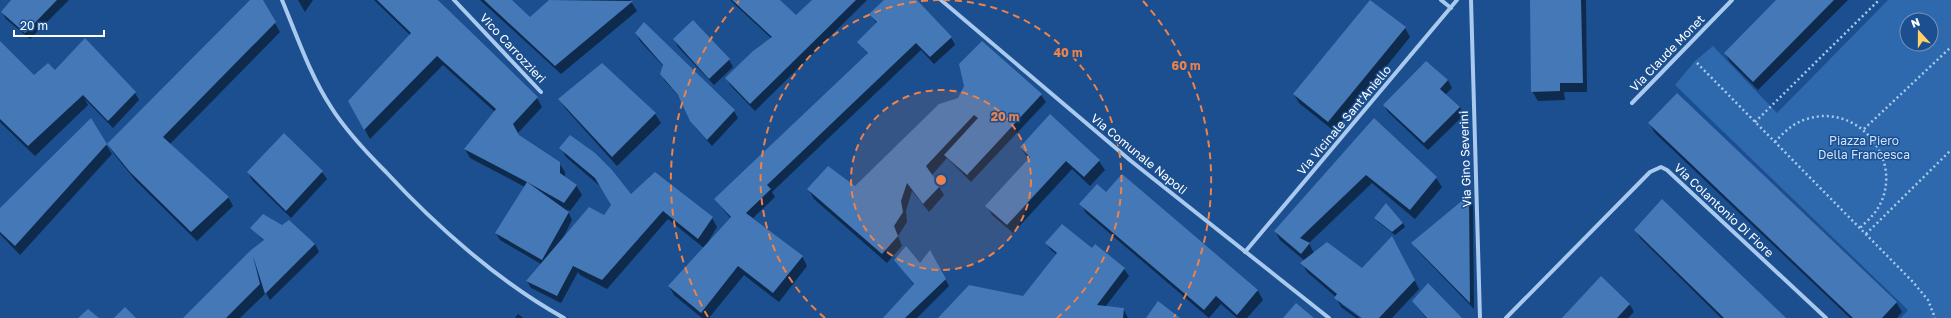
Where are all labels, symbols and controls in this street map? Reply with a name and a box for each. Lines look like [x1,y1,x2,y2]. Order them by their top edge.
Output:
street label: Vico Carrozzieri [477,10,549,86]
street label: Via Claude Monet [1626,11,1708,95]
scale bar [14,12,104,38]
north arrow [1899,12,1939,52]
text: N [1909,15,1921,30]
text: 20 m [20,18,48,33]
text: 40 m [1054,45,1082,60]
text: 60 m [1172,58,1200,73]
street label: Via Vicinale Sant'Aniello [1294,62,1394,178]
text: 20 m [991,109,1019,124]
street label: Via Gino Severini [1456,110,1474,208]
street label: Via Comunale Napoli [1088,111,1190,197]
park label: Piazza Piero Della Francesca [1818,133,1910,162]
street label: Via Colantonio Di Fiore [1671,160,1777,260]
centre of rings [934,173,948,187]

